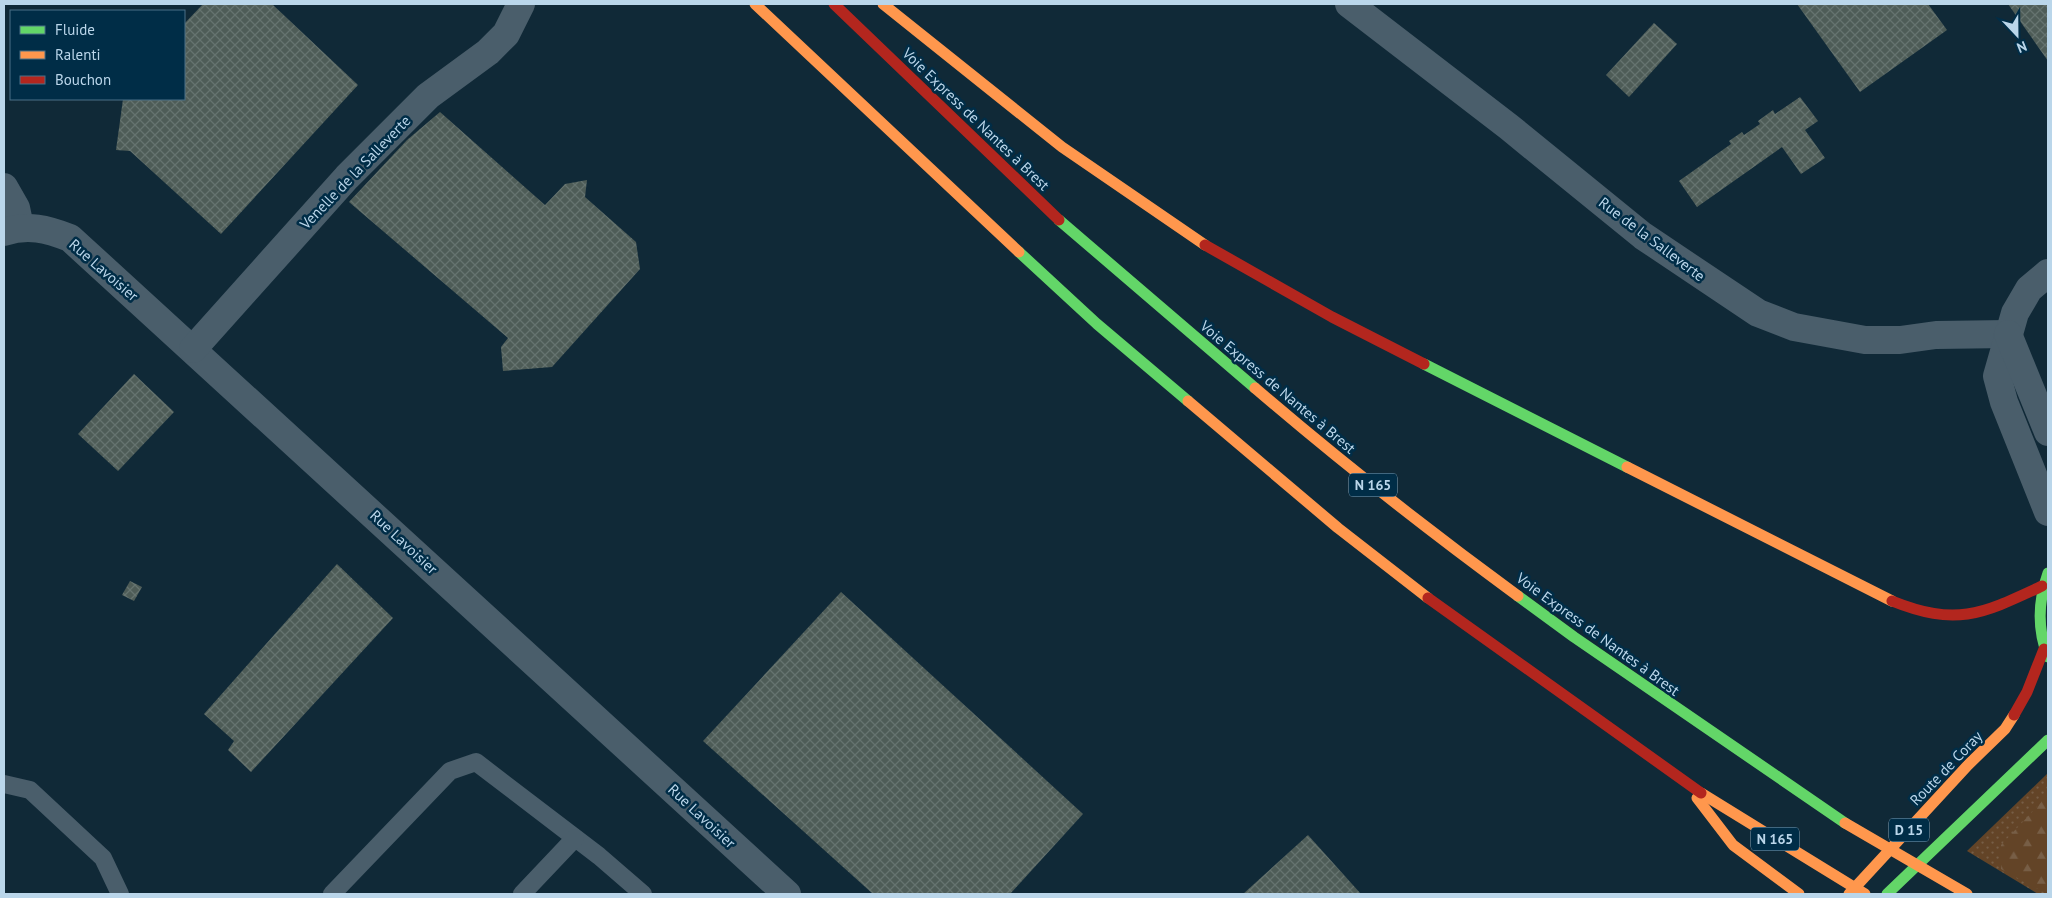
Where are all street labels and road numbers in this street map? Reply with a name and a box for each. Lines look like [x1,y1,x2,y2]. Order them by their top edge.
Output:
street label: Voie Express de Nantes à Brest [898,43,1054,194]
street label: Venelle de la Salleverte [295,111,414,234]
street label: Rue de la Salleverte [1595,193,1709,285]
street label: Rue Lavoisier [65,235,143,305]
street label: Voie Express de Nantes à Brest [1196,316,1360,458]
road number: N 165 [1349,474,1397,496]
street label: Rue Lavoisier [366,506,442,578]
street label: Voie Express de Nantes à Brest [1512,568,1683,700]
street label: Route de Coray [1906,727,1986,809]
street label: Rue Lavoisier [664,780,740,852]
road number: D 15 [1889,818,1929,842]
road number: N 165 [1751,828,1799,851]

